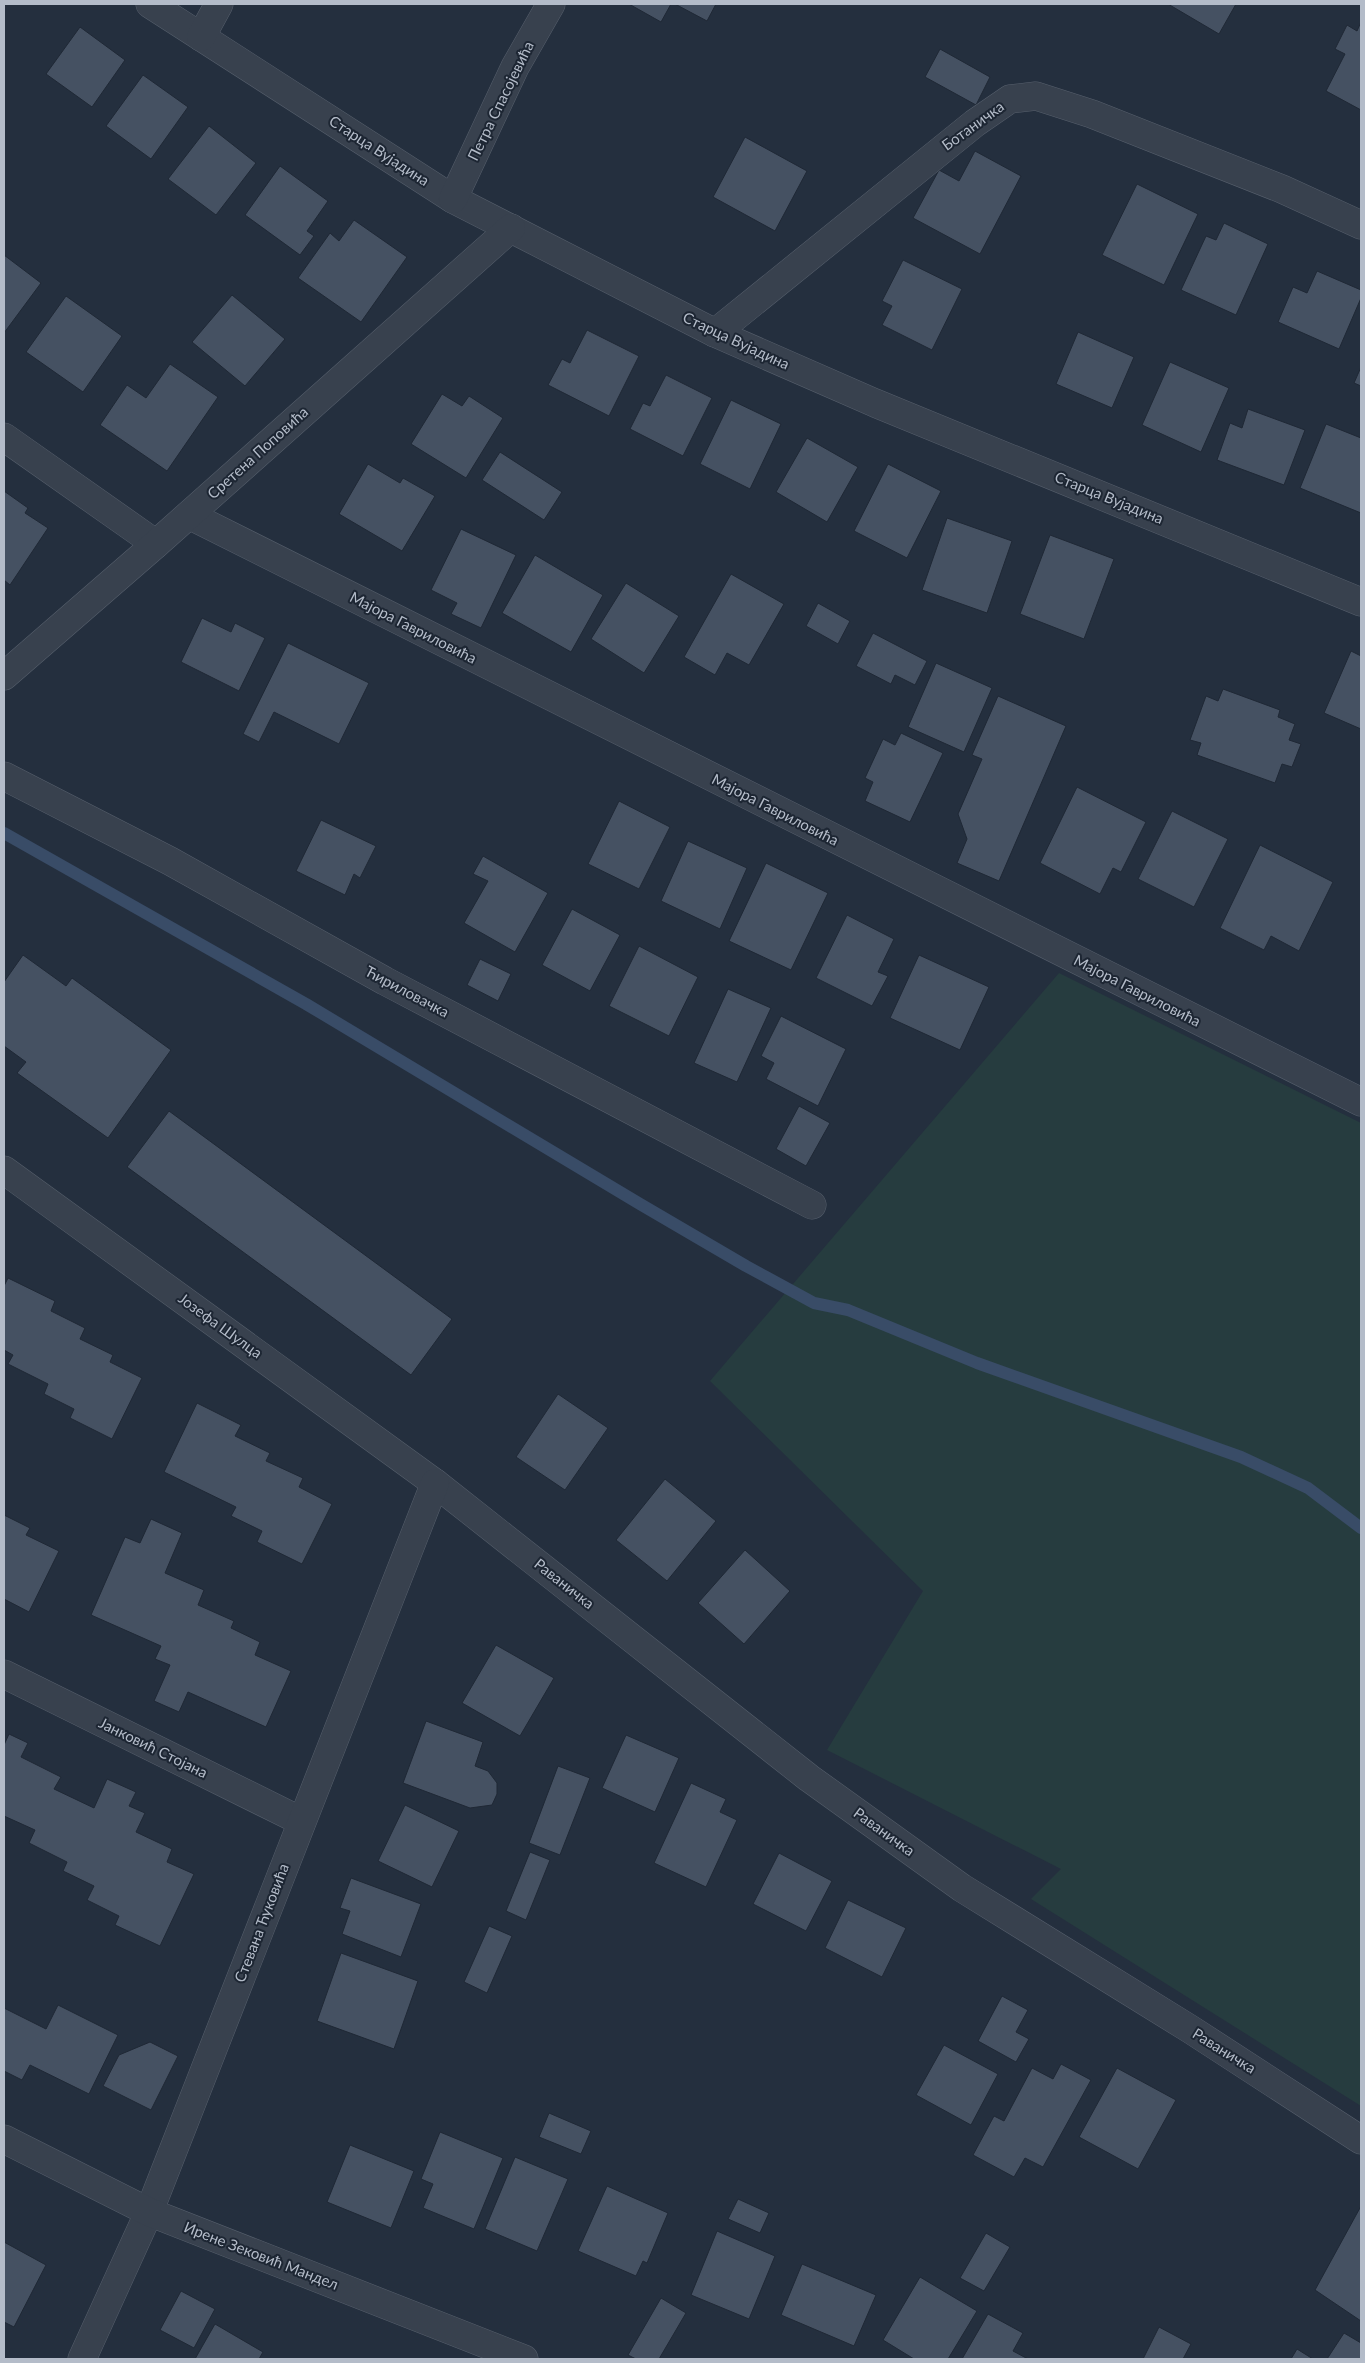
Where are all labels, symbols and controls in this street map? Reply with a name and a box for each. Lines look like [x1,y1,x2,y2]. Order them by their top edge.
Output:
street label: Петра Спасојевића [463,38,537,163]
street label: Ботаничка [938,97,1007,154]
street label: Старца Вујадина [326,111,433,189]
street label: Старца Вујадина [680,308,793,373]
street label: Сретена Поповића [203,402,311,502]
street label: Старца Вујадина [1052,467,1166,527]
street label: Мајора Гавриловића [347,587,480,667]
street label: Мајора Гавриловића [709,769,842,849]
street label: Мајора Гавриловића [1071,950,1204,1030]
street label: Ћириловачка [363,962,452,1021]
street label: Јозефа Шулца [175,1289,266,1362]
street label: Раваничка [531,1554,598,1612]
street label: Јанковић Стојана [96,1713,211,1781]
street label: Раваничка [851,1803,919,1859]
street label: Стевана Ћуковића [230,1861,292,1985]
street label: Раваничка [1190,2024,1259,2077]
street label: Ирене Зековић Мандел [182,2217,341,2293]

